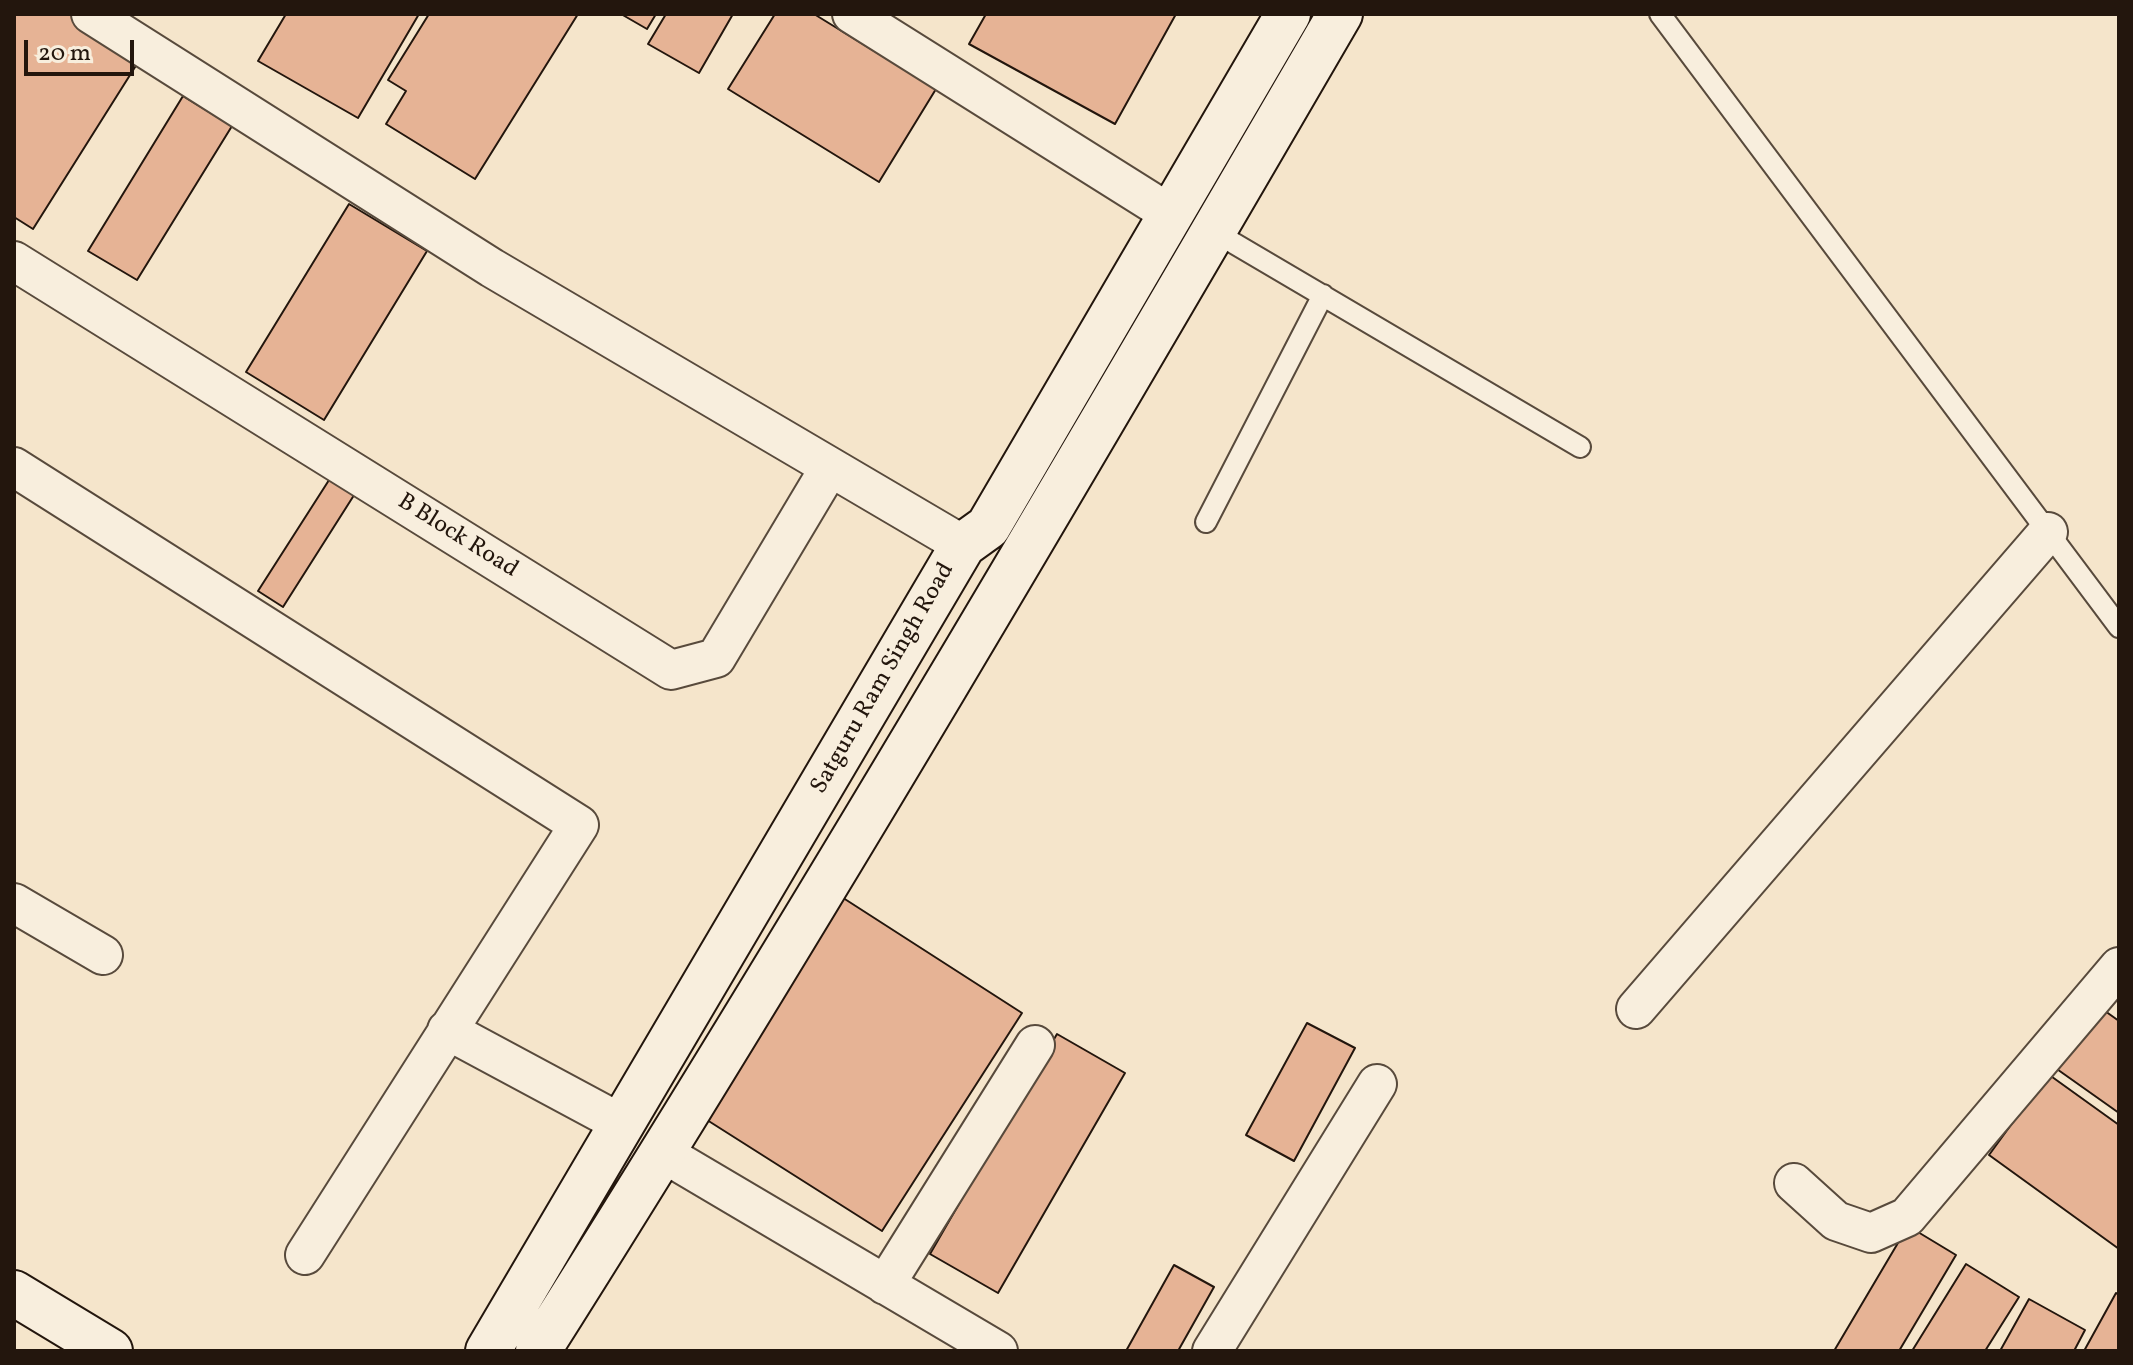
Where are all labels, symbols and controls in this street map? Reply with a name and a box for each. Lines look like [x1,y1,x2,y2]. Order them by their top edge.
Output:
scale bar [28,24,138,74]
text: 20 m [38,37,91,71]
street label: B Block Road [391,489,523,585]
street label: Satguru Ram Singh Road [806,558,962,800]

